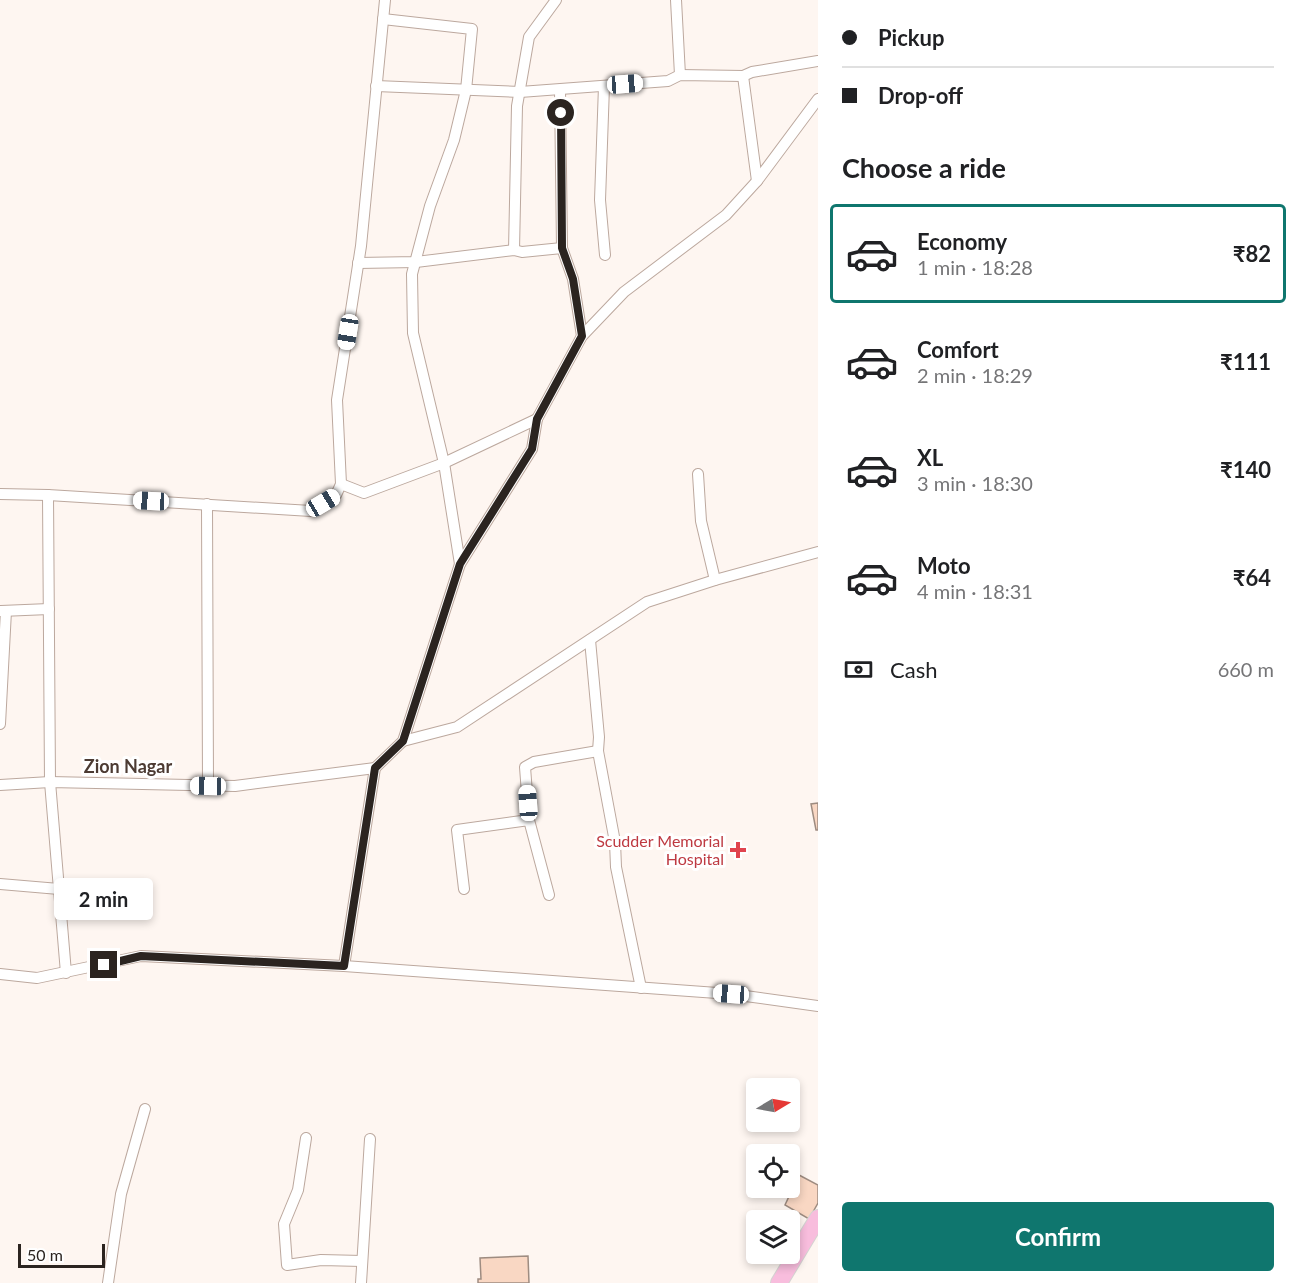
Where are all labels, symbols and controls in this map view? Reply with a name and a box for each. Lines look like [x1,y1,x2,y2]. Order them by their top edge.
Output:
text: Pickup [878,24,944,51]
car [606,74,644,94]
text: Drop-off [878,82,963,109]
route start [547,99,574,126]
text: Choose a ride [842,151,1006,184]
icon: car [845,227,899,281]
text: Economy [917,228,1007,255]
text: ₹82 [1233,240,1271,267]
text: 1 min · 18:28 [917,255,1033,279]
car [336,313,360,351]
icon: car [845,335,899,389]
text: Comfort [917,336,999,363]
text: ₹111 [1220,348,1271,375]
text: 2 min · 18:29 [917,363,1033,387]
icon: car [845,443,899,497]
text: XL [917,444,943,471]
text: ₹140 [1220,456,1271,483]
text: 3 min · 18:30 [917,471,1033,495]
car [303,486,343,520]
car [133,491,169,511]
icon: car [845,551,899,605]
text: Moto [917,552,971,579]
text: ₹64 [1233,564,1271,591]
text: 4 min · 18:31 [917,579,1033,603]
icon: cash [842,653,875,686]
text: Cash [890,656,937,683]
text: 660 m [1218,657,1274,681]
district label: Zion Nagar [84,755,173,777]
car [190,777,226,795]
car [518,784,538,822]
place label: Scudder Memorial Hospital [596,831,724,868]
marker: Scudder Memorial Hospital [729,841,747,859]
callout: 2 min [54,878,154,920]
text: 2 min [79,887,128,911]
route end [90,951,117,978]
car [712,984,750,1004]
north arrow [746,1078,800,1132]
map controls [746,1078,800,1264]
button: locate [746,1144,800,1198]
button: Confirm [842,1202,1274,1271]
button: layers [746,1210,800,1264]
scale bar [18,1241,105,1268]
text: 50 m [27,1245,63,1264]

